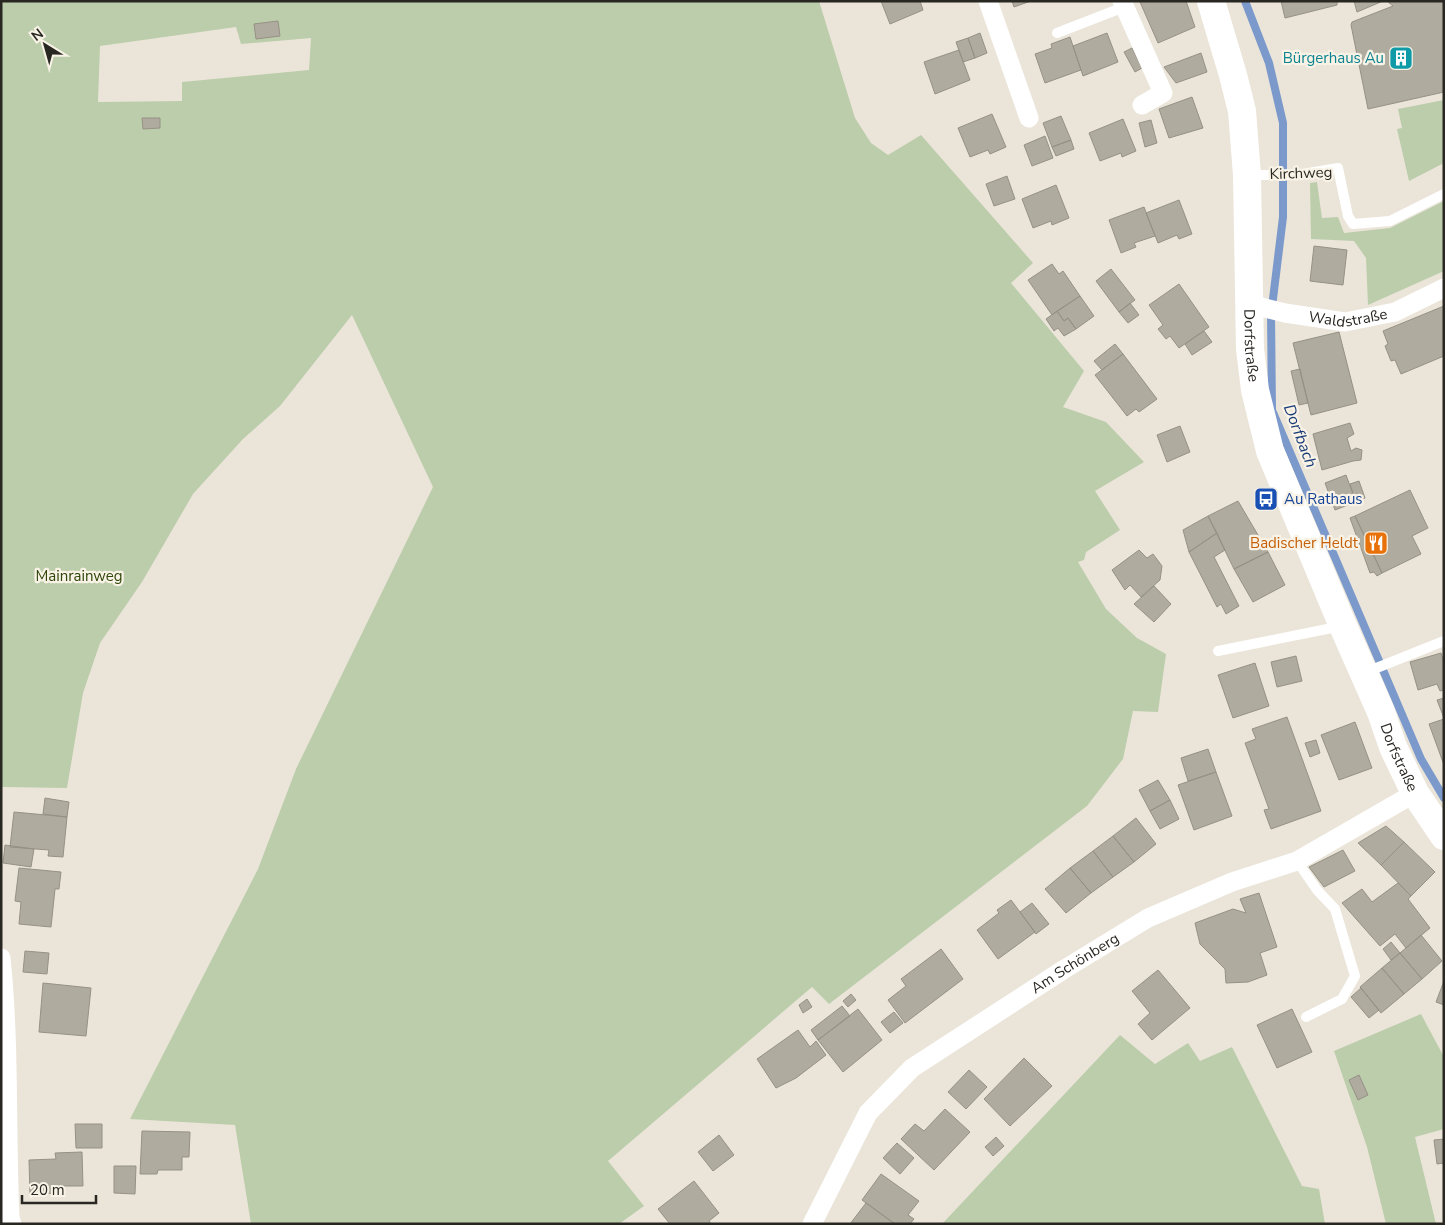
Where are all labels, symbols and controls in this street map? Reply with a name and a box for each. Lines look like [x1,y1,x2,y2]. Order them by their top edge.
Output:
north arrow [20,20,70,70]
text: N [28,24,47,46]
building icon: Bürgerhaus Au [1388,45,1414,71]
place label: Bürgerhaus Au [1283,48,1384,68]
street label: Kirchweg [1269,162,1333,184]
street label: Waldstraße [1307,304,1389,332]
street label: Dorfstraße [1239,309,1264,383]
water label: Dorfbach [1278,401,1322,471]
bus stop icon: Au Rathaus [1253,486,1279,512]
place label: Au Rathaus [1284,489,1363,509]
restaurant icon: Badischer Heldt [1363,530,1389,556]
place label: Badischer Heldt [1250,533,1359,553]
park label: Mainrainweg [35,566,123,586]
street label: Dorfstraße [1375,720,1423,795]
street label: Am Schönberg [1027,928,1123,998]
scale bar [22,1172,96,1204]
text: 20 m [30,1180,65,1200]

